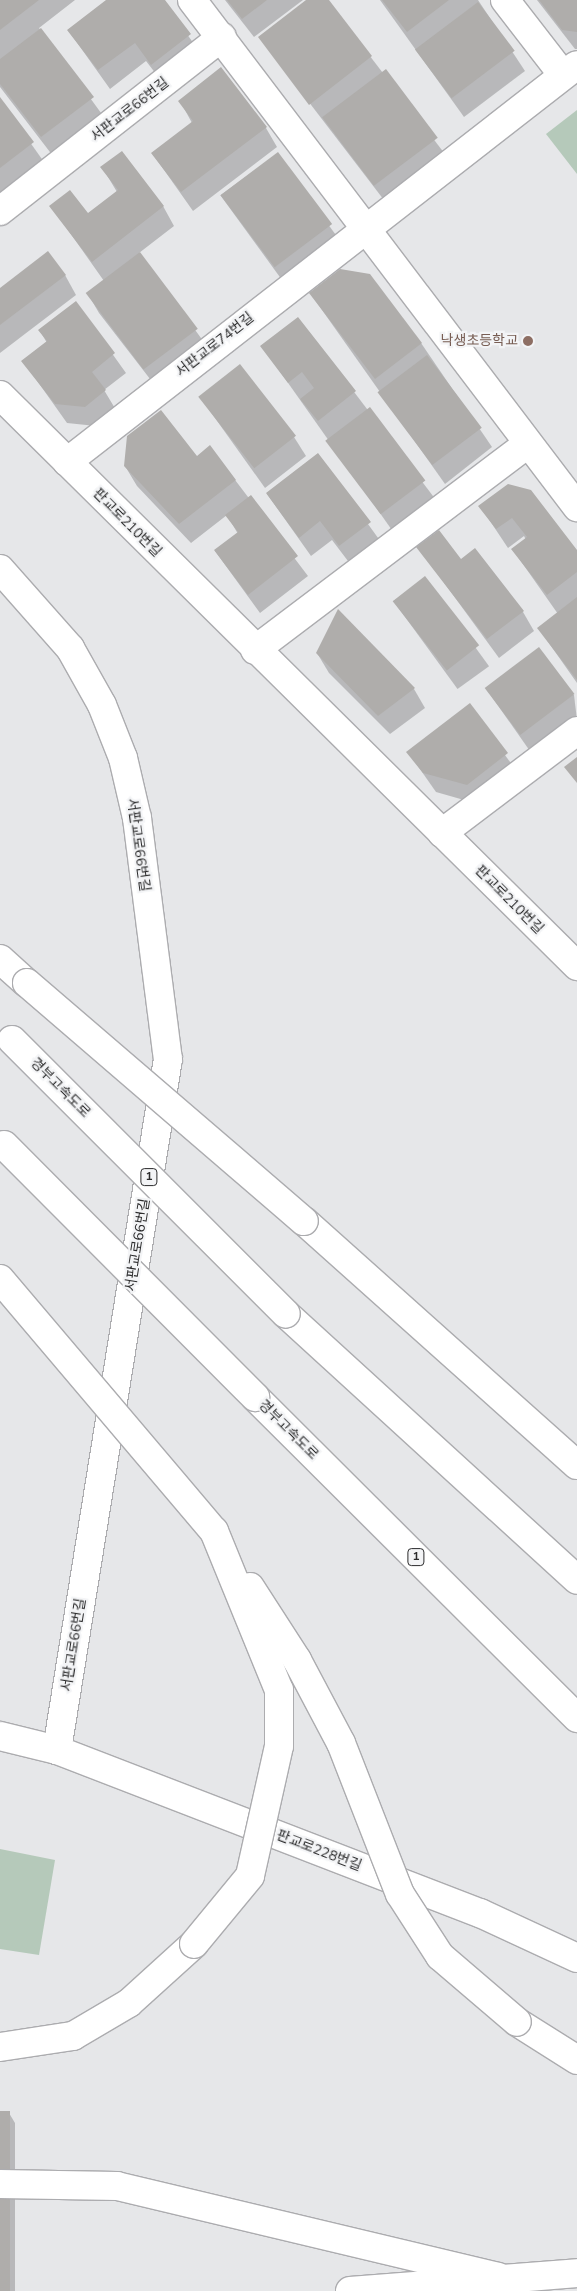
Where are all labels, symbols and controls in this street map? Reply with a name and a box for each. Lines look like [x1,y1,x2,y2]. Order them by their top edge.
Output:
street label: 서판교로66번길 [88,74,172,146]
street label: 서판교로74번길 [173,309,257,381]
place label: 낙생초등학교 [441,333,518,349]
marker: 낙생초등학교 [522,335,534,347]
street label: 판교로210번길 [89,485,165,561]
street label: 서판교로66번길 [123,797,153,893]
street label: 판교로210번길 [471,862,547,938]
street label: 경부고속도로 [27,1055,93,1121]
road number: 1 [140,1168,158,1186]
street label: 서판교로66번길 [122,1197,154,1293]
street label: 경부고속도로 [255,1397,321,1463]
road number: 1 [407,1548,425,1566]
street label: 서판교로66번길 [58,1597,90,1693]
street label: 판교로228번길 [274,1827,364,1875]

